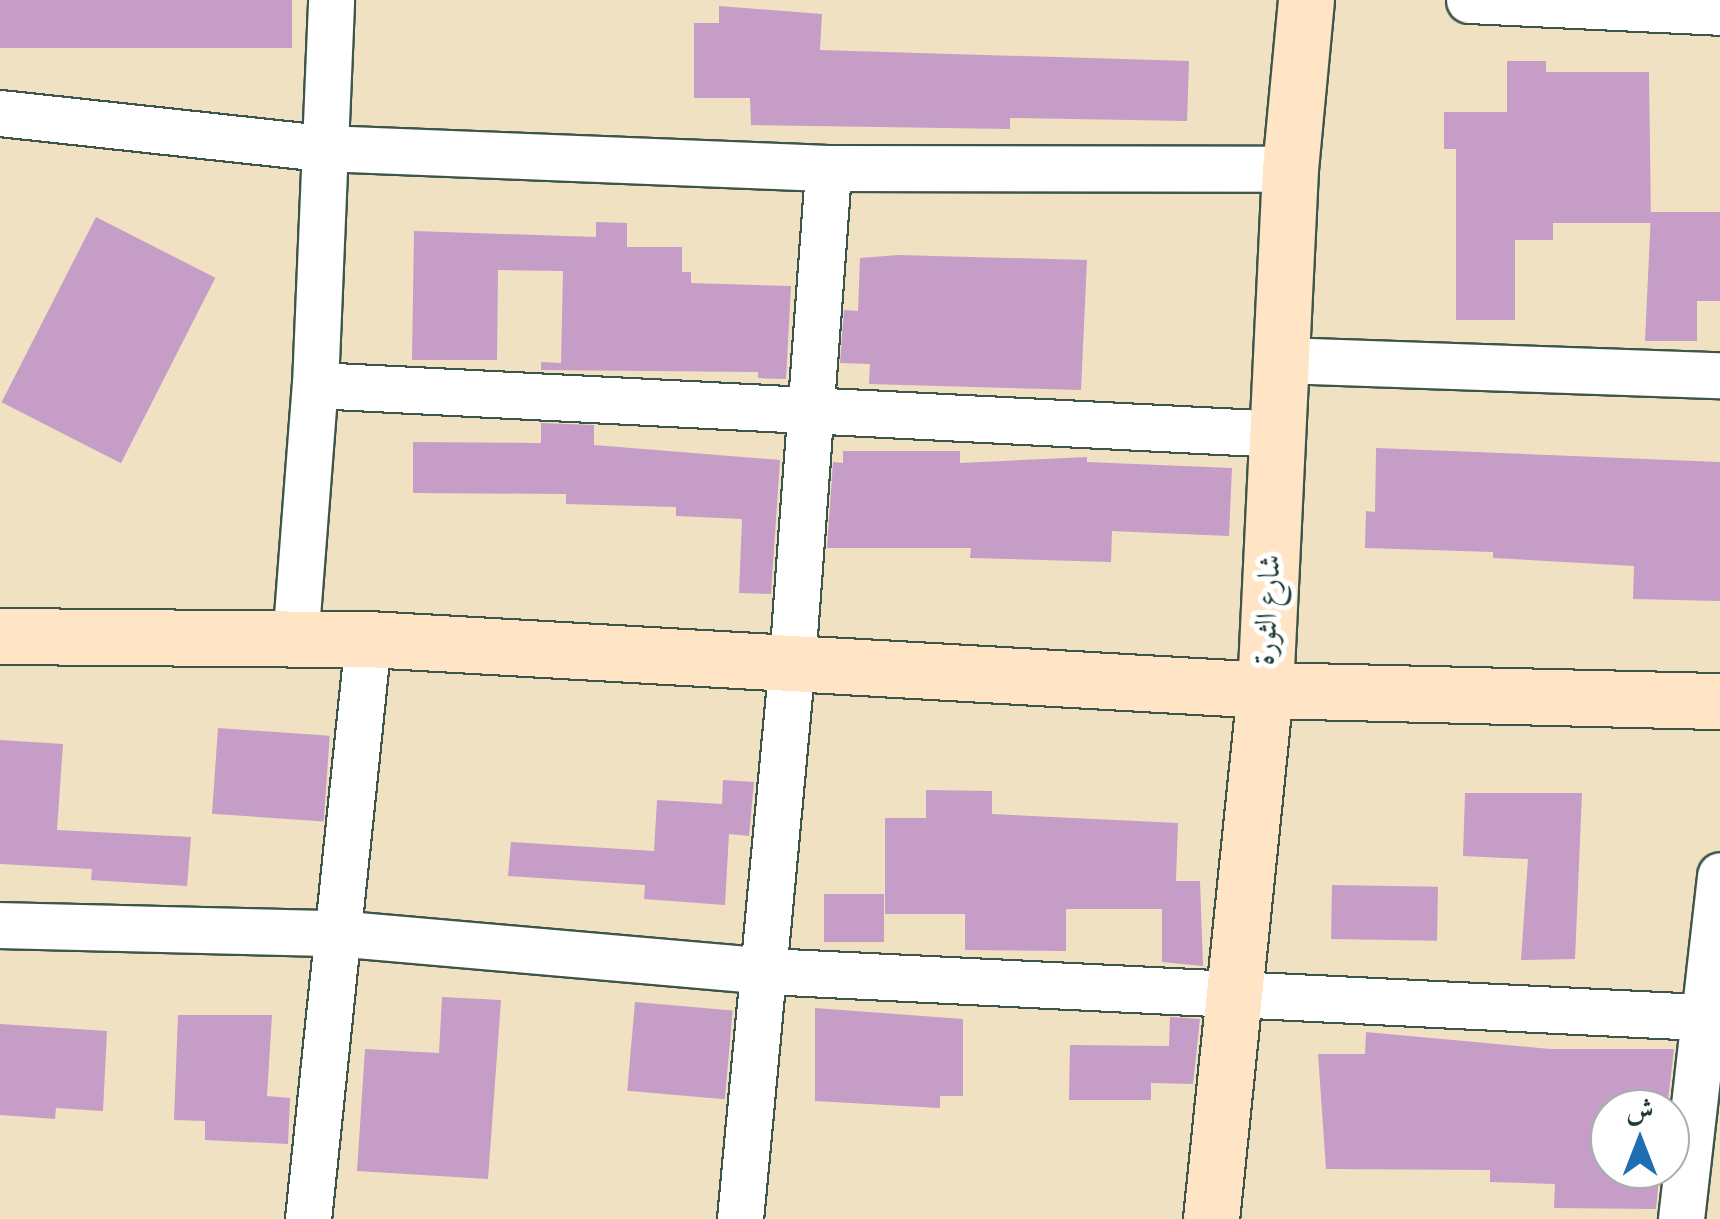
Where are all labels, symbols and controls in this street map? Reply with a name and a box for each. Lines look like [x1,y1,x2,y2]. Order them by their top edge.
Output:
street label: شارع الثورة [1248,554,1290,666]
north arrow [1590,1089,1690,1189]
text: ش [1626,1093,1654,1128]

